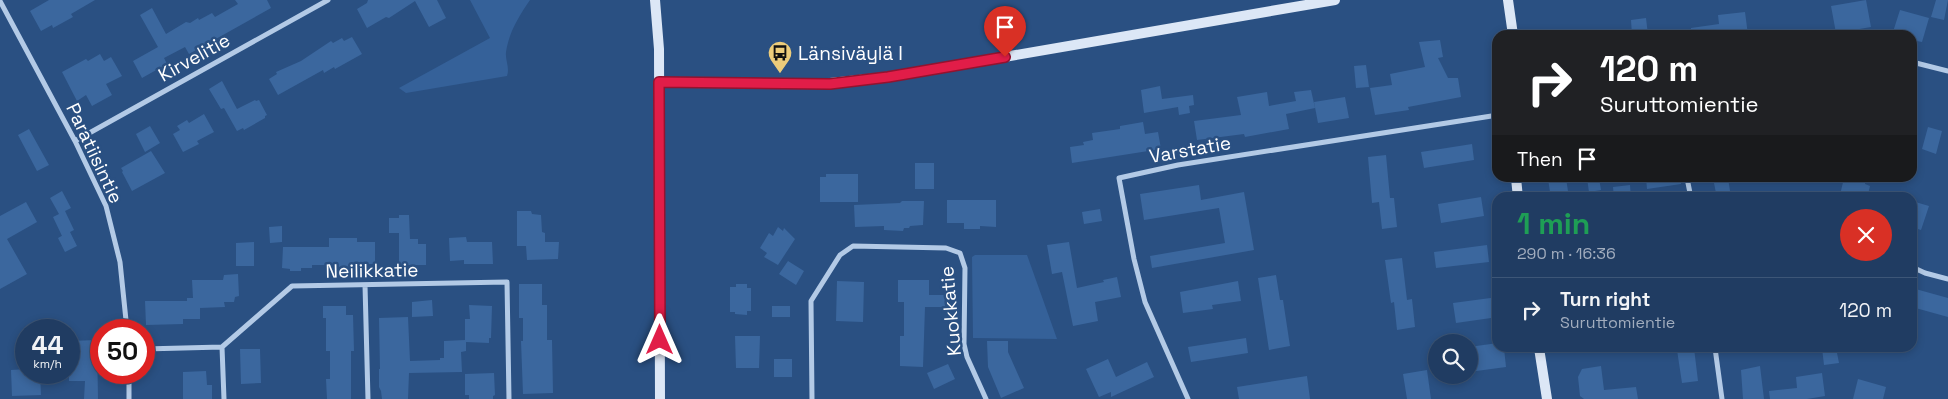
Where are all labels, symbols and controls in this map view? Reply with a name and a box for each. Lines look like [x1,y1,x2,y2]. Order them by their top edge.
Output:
pin [984,6,1026,57]
icon: arrive [991,13,1019,41]
street label: Kirvelitie [154,27,235,87]
bus stop icon: Länsiväylä I [767,40,793,74]
place label: Länsiväylä I [798,41,903,66]
text: 120 m [1600,47,1698,91]
icon: right [1517,50,1582,115]
text: Suruttomientie [1600,90,1759,118]
street label: Paratiisintie [60,99,129,207]
street label: Varstatie [1147,130,1233,169]
icon: arrive [1573,145,1601,173]
text: Then [1517,147,1563,172]
text: 1 min [1517,204,1590,243]
button: close [1840,209,1892,261]
text: 290 m · 16:36 [1517,243,1616,264]
street label: Neilikkatie [325,257,419,284]
street label: Kuokkatie [934,265,967,357]
text: Turn right [1560,287,1650,312]
icon: right [1517,296,1545,324]
text: 120 m [1839,298,1892,323]
text: Suruttomientie [1560,312,1675,333]
position arrow [633,313,685,365]
speed limit sign: 50 [90,319,155,384]
text: 44 [32,329,63,361]
map controls [1428,334,1478,384]
button: search [1428,334,1478,384]
text: km/h [33,356,62,372]

